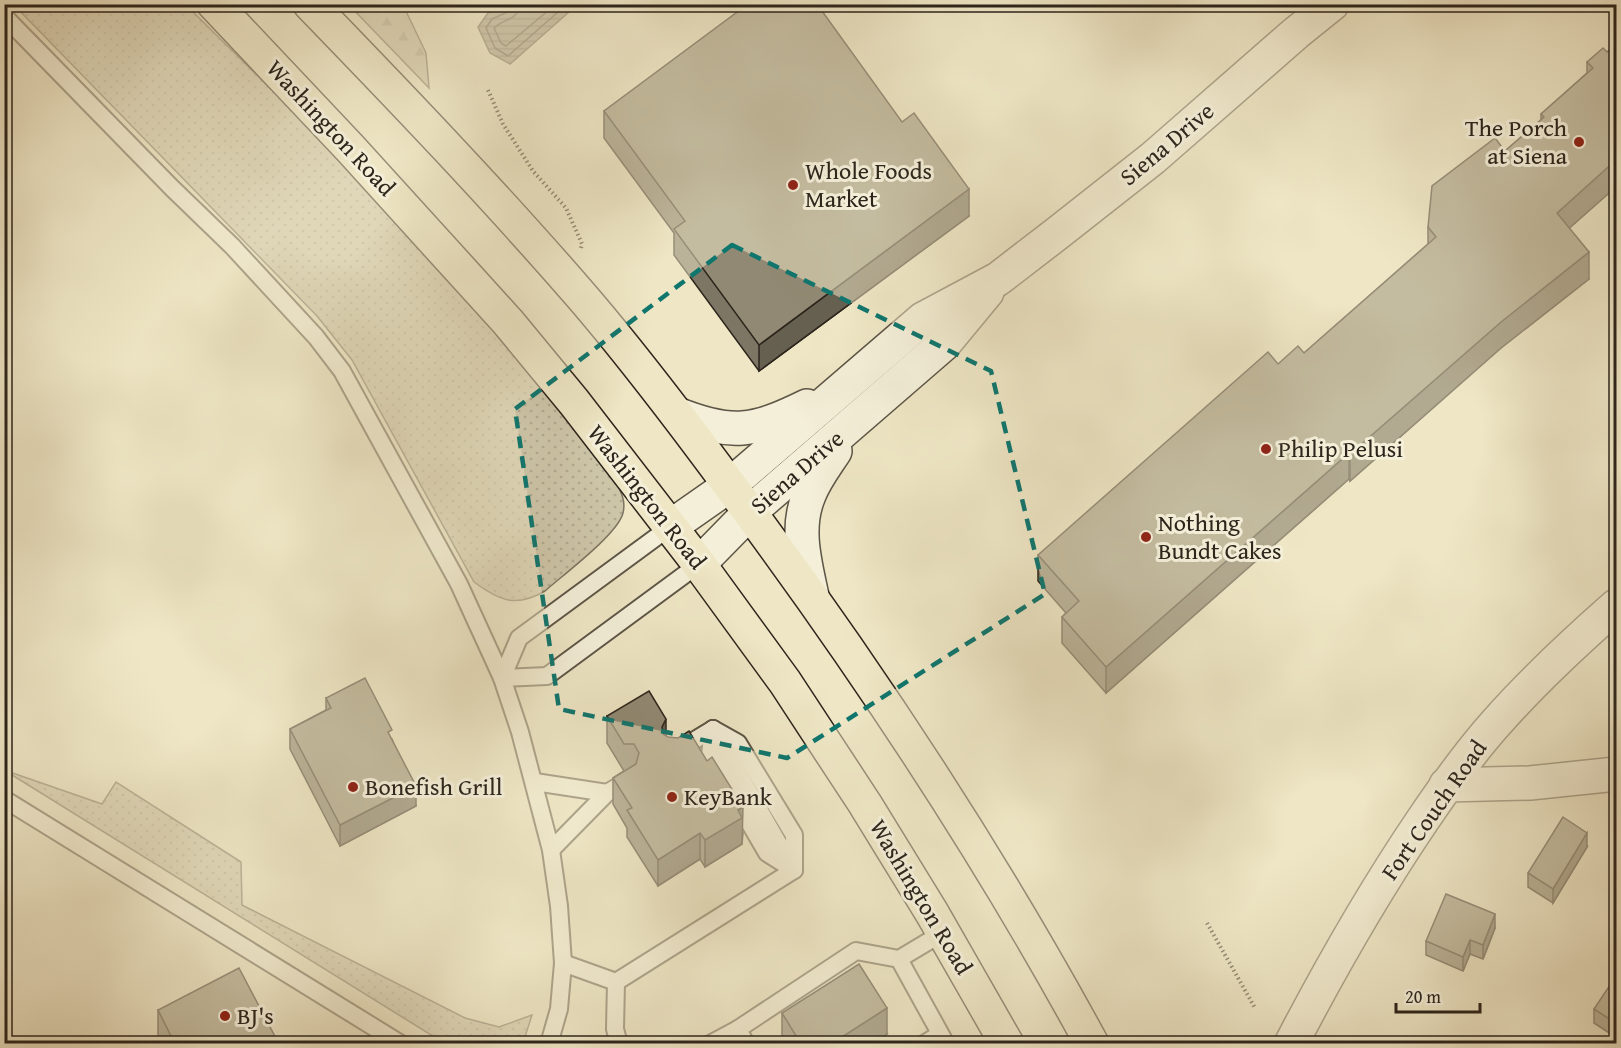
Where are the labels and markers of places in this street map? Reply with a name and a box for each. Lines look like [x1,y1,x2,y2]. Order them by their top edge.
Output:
place label: The Porch at Siena [1465,110,1568,173]
marker: The Porch at Siena [1572,135,1586,149]
place label: Whole Foods Market [805,153,932,216]
marker: Whole Foods Market [786,178,800,192]
place label: Philip Pelusi [1278,431,1403,466]
marker: Philip Pelusi [1259,442,1273,456]
place label: Nothing Bundt Cakes [1158,505,1282,568]
marker: Nothing Bundt Cakes [1139,530,1153,544]
place label: Bonefish Grill [365,769,503,804]
place label: KeyBank [684,779,773,814]
marker: Bonefish Grill [346,780,360,794]
marker: KeyBank [665,790,679,804]
place label: BJ's [237,998,274,1033]
marker: BJ's [218,1009,232,1023]

